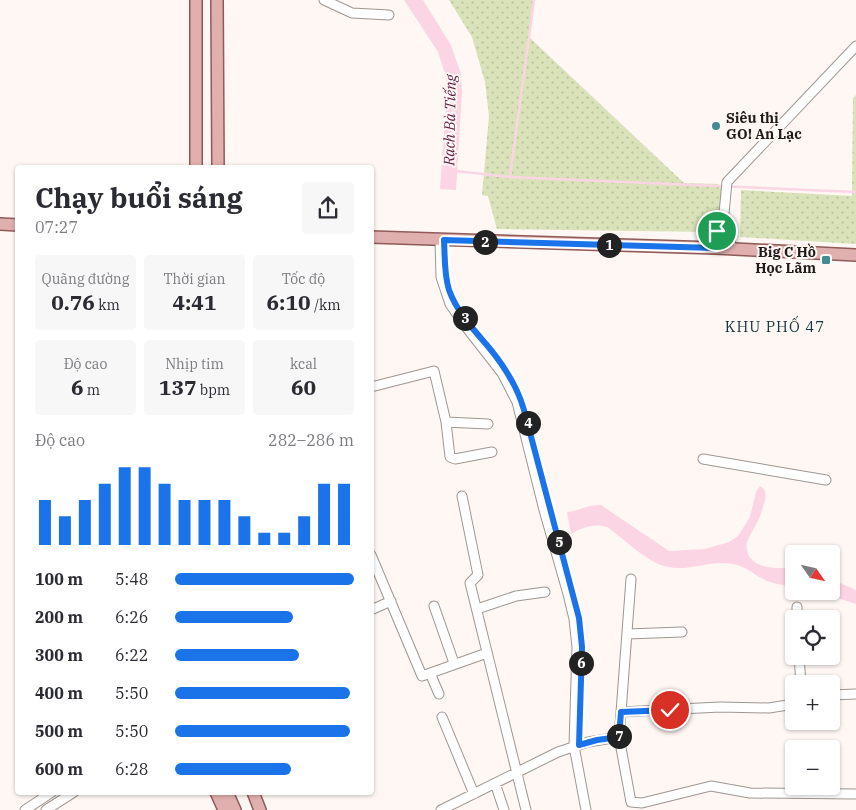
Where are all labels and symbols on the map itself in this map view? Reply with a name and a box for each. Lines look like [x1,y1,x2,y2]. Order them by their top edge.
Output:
water label: Rạch Bà Tiếng [439,73,460,167]
place label: Siêu thị GO! An Lạc [726,109,802,143]
marker: Siêu thị GO! An Lạc [710,120,722,132]
pin [696,210,738,252]
pin: 2 [472,230,498,254]
pin: 1 [596,232,622,258]
place label: Big C Hồ Học Lãm [755,243,816,277]
marker: Big C Hồ Học Lãm [820,254,832,266]
pin: 3 [452,306,478,330]
district label: KHU PHỐ 47 [725,315,825,336]
pin: 4 [516,410,540,436]
pin: 5 [546,530,572,554]
north arrow [785,545,840,600]
pin: 6 [568,650,594,676]
pin [649,689,691,731]
pin: 7 [606,724,632,748]

